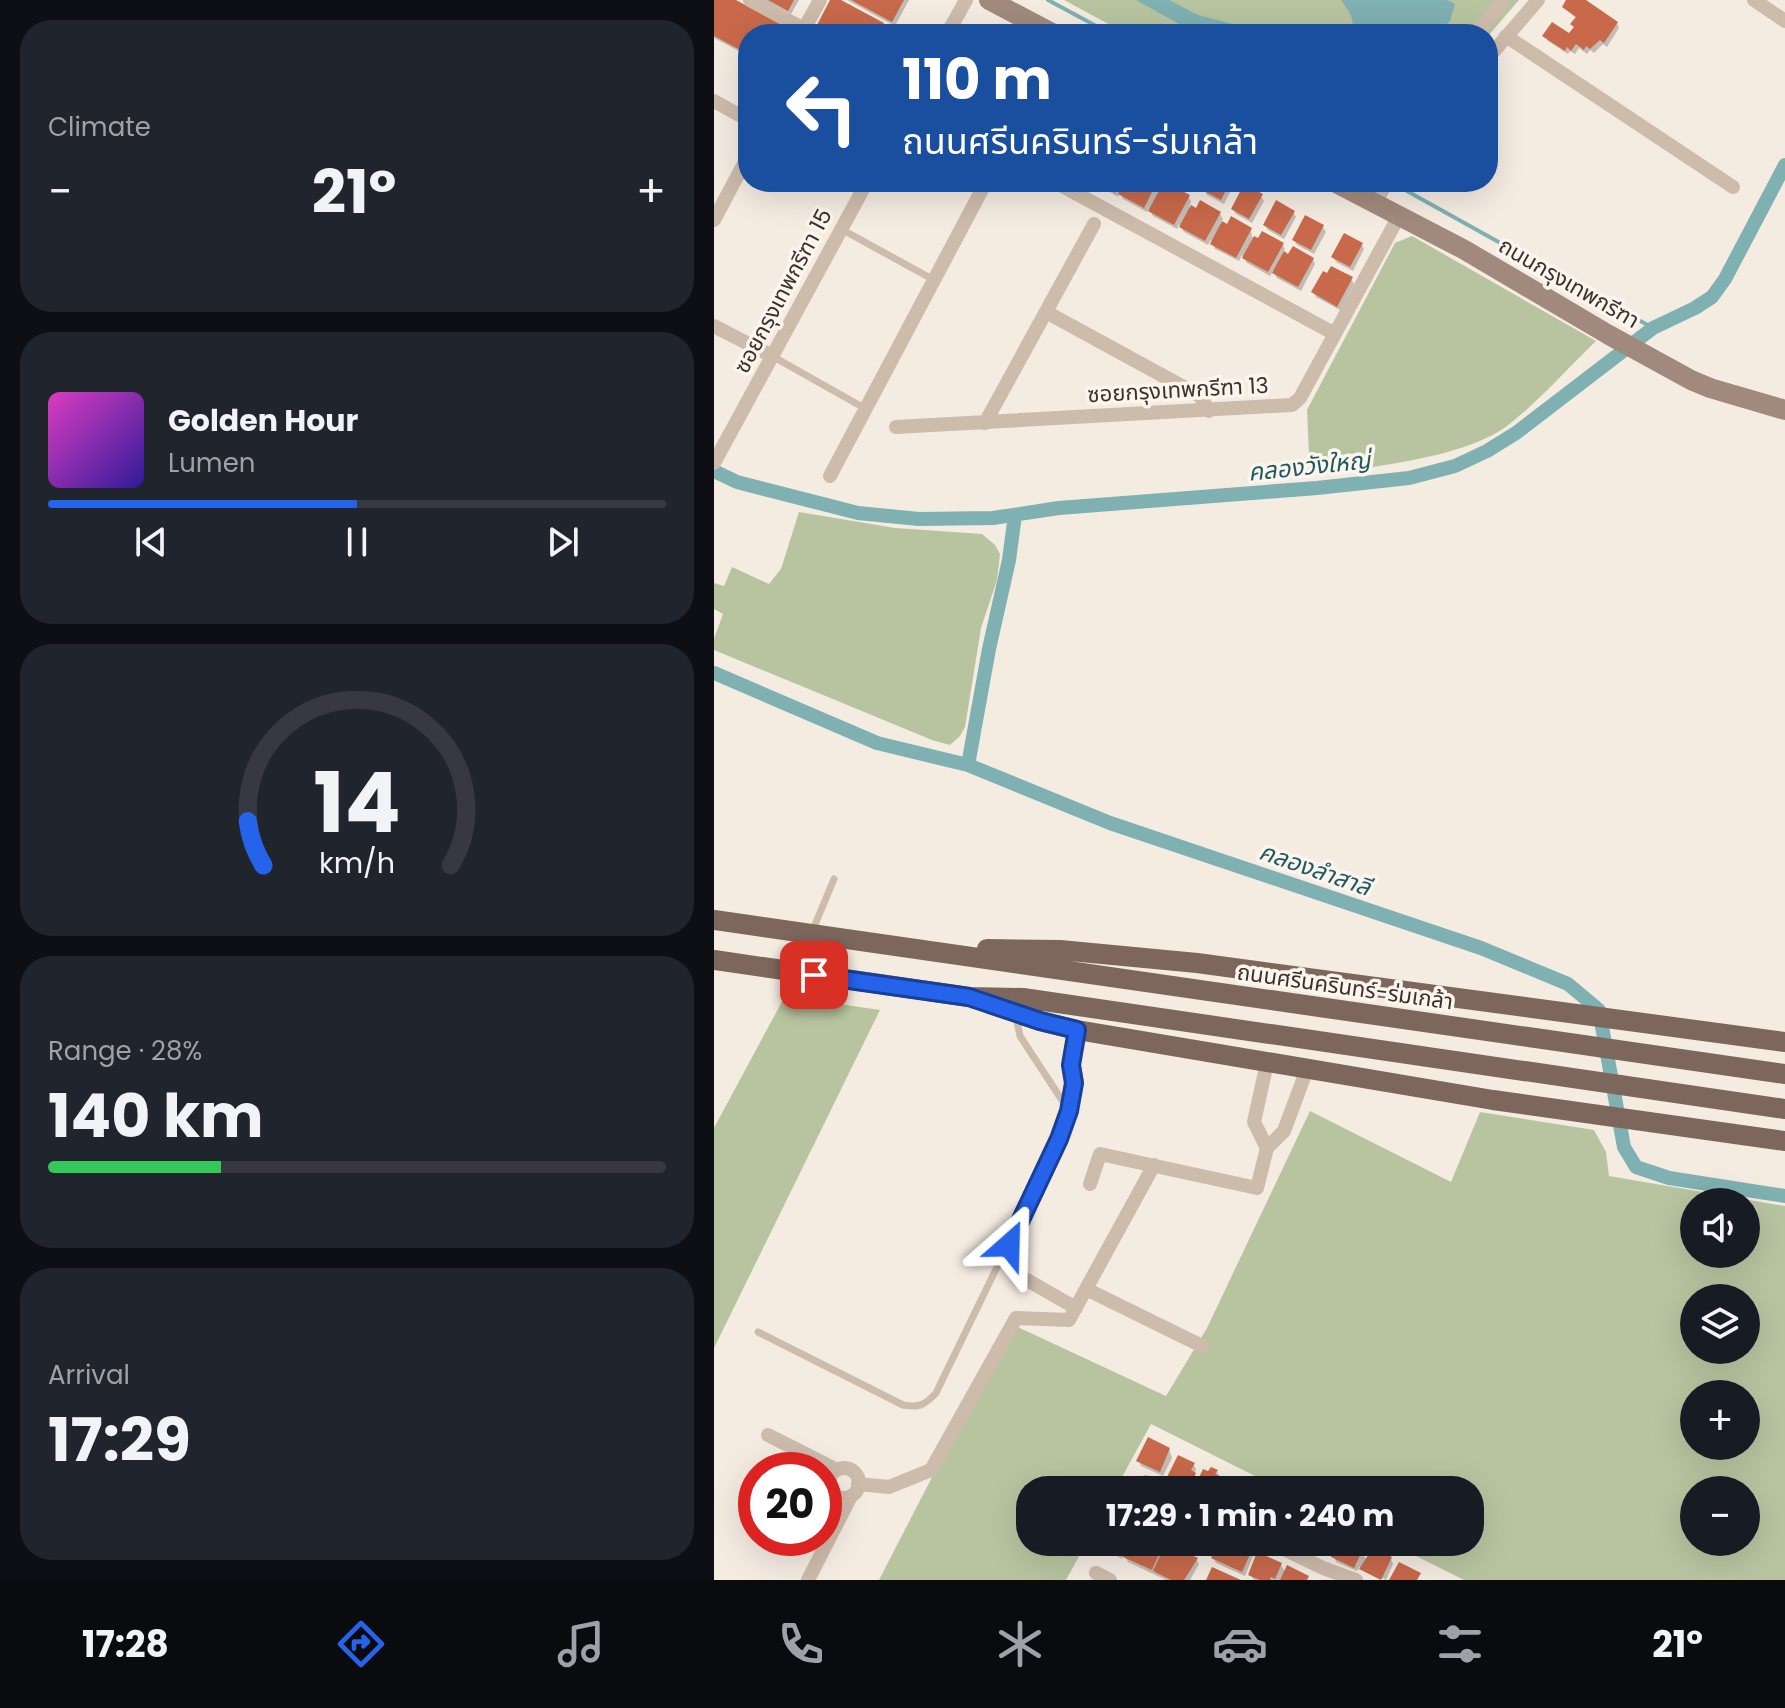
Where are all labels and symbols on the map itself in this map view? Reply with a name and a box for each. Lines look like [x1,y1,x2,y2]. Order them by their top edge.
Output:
street label: ซอยกรุงเทพกรีฑา 15 [727,203,839,379]
street label: ถนนกรุงเทพกรีฑา [1493,230,1645,336]
street label: ซอยกรุงเทพกรีฑา 13 [1087,370,1269,410]
water label: คลองวังใหญ่ [1246,443,1375,489]
water label: คลองลำสาลี [1255,835,1378,904]
pin [780,941,848,1009]
street label: ถนนศรีนครินทร์-ร่มเกล้า [1235,957,1455,1017]
position arrow [967,1203,1051,1287]
speed limit sign: 20 [738,1452,842,1556]

